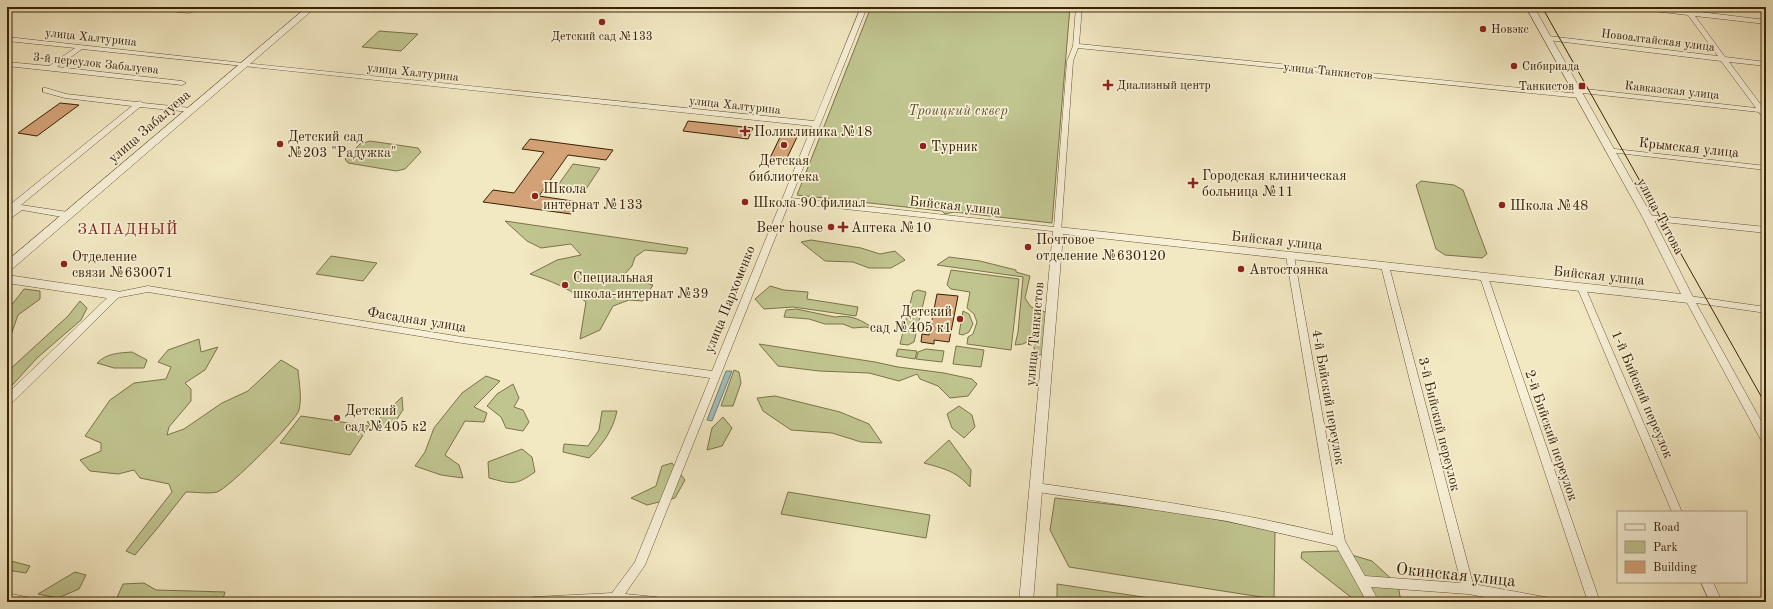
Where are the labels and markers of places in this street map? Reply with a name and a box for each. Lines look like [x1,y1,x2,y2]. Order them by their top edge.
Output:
marker: Детский сад №133 [597,17,607,27]
marker: Новэкс [1478,24,1488,34]
place label: Новэкс [1491,24,1529,36]
place label: Детский сад №133 [551,31,653,43]
marker: Сибириада [1509,61,1519,71]
place label: Сибириада [1522,61,1579,73]
marker: Диализный центр [1102,79,1114,91]
place label: Диализный центр [1117,80,1211,92]
place label: Танкистов [1518,81,1574,93]
marker: Танкистов [1577,81,1587,91]
marker: Поликлиника №18 [739,125,751,137]
place label: Поликлиника №18 [754,125,872,139]
place label: Детский сад №203 "Радужка" [288,130,397,160]
marker: Детский сад №203 "Радужка" [275,139,285,149]
marker: Детская библиотека [779,140,789,150]
place label: Турник [931,140,978,154]
marker: Турник [918,141,928,151]
place label: Детская библиотека [749,154,819,184]
place label: Городская клиническая больница №11 [1202,169,1347,199]
marker: Городская клиническая больница №11 [1187,177,1199,189]
place label: Школа интернат №133 [543,182,643,212]
marker: Школа интернат №133 [530,191,540,201]
place label: Школа 90 филиал [753,196,866,211]
marker: Школа 90 филиал [740,197,750,207]
place label: Школа №48 [1510,199,1588,213]
marker: Школа №48 [1497,200,1507,210]
place label: Beer house [756,221,823,235]
place label: Аптека №10 [851,221,931,235]
marker: Beer house [826,222,836,232]
marker: Аптека №10 [838,222,848,232]
place label: Почтовое отделение №630120 [1036,233,1166,263]
marker: Почтовое отделение №630120 [1023,242,1033,252]
place label: Отделение связи №630071 [72,250,173,280]
marker: Отделение связи №630071 [59,259,69,269]
place label: Автостоянка [1249,263,1329,277]
marker: Автостоянка [1236,264,1246,274]
place label: Специальная школа-интернат №39 [573,271,709,301]
marker: Специальная школа-интернат №39 [560,280,570,290]
place label: Детский сад №405 к1 [870,305,952,335]
marker: Детский сад №405 к1 [955,314,965,324]
place label: Детский сад №405 к2 [345,404,427,434]
marker: Детский сад №405 к2 [332,413,342,423]

